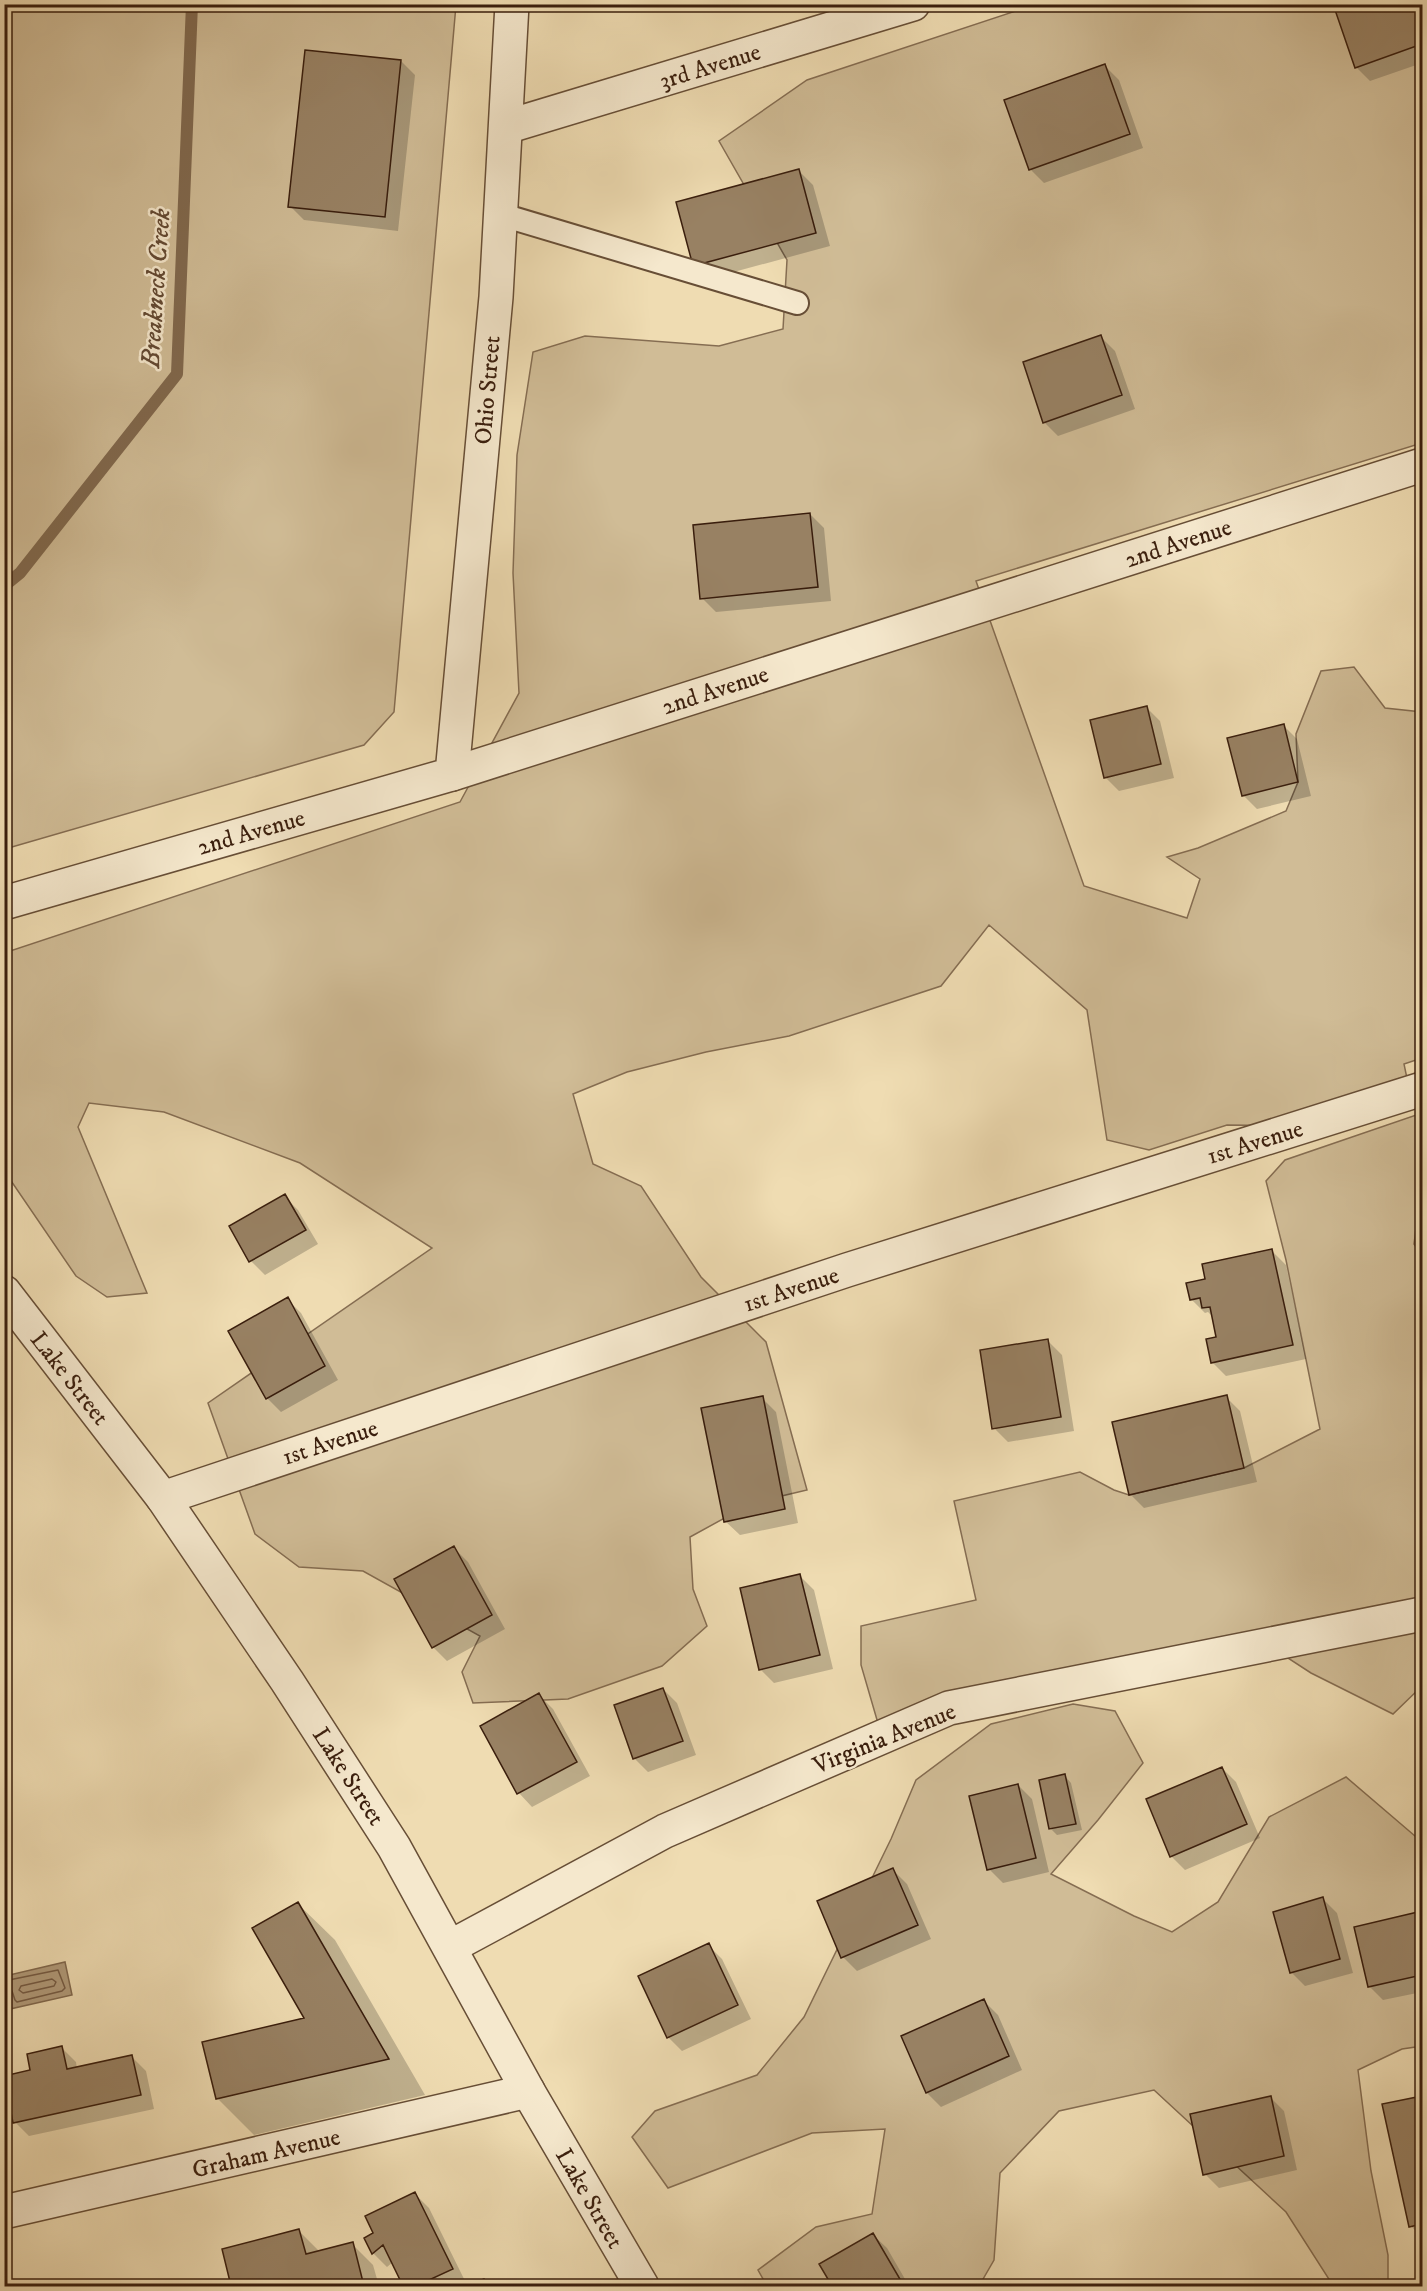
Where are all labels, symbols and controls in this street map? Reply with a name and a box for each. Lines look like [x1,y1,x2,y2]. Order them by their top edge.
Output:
street label: 3rd Avenue [656,37,765,97]
water label: Breakneck Creek [134,207,179,370]
street label: Ohio Street [468,334,508,446]
street label: 2nd Avenue [1121,513,1236,575]
street label: 2nd Avenue [658,660,773,722]
street label: 2nd Avenue [194,803,309,863]
street label: 1st Avenue [1204,1114,1307,1172]
street label: 1st Avenue [740,1260,843,1319]
street label: Lake Street [23,1326,115,1432]
street label: 1st Avenue [279,1413,382,1472]
street label: Virginia Avenue [808,1697,960,1782]
street label: Lake Street [305,1722,391,1832]
street label: Graham Avenue [189,2122,343,2186]
street label: Lake Street [548,2143,630,2254]

